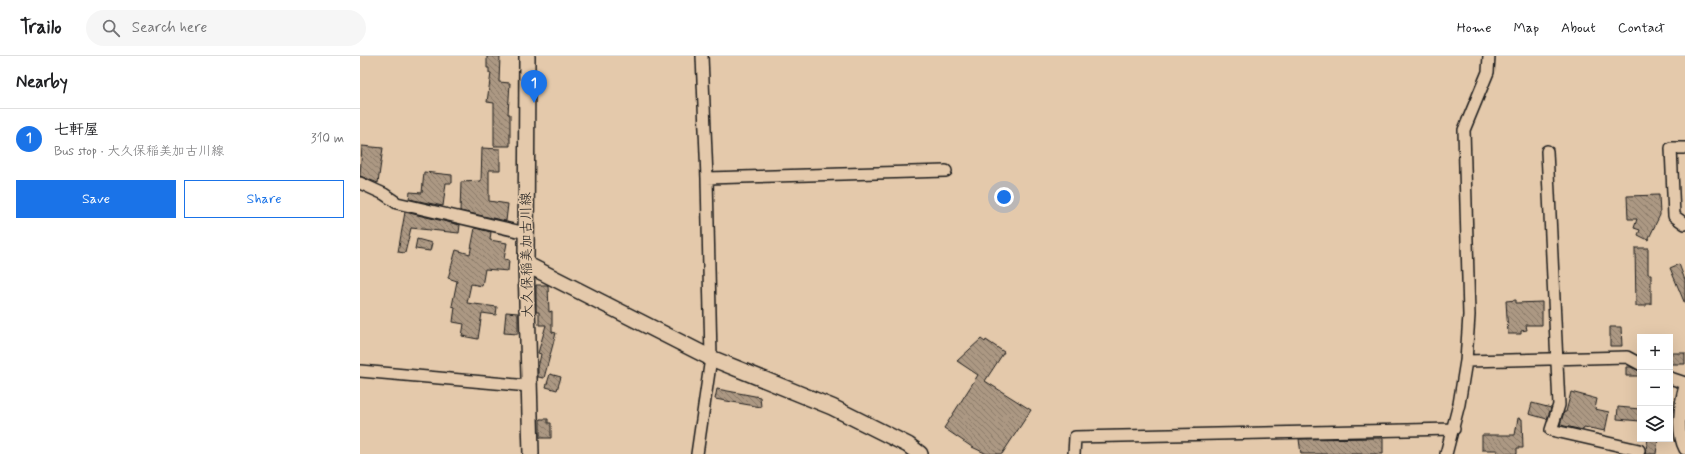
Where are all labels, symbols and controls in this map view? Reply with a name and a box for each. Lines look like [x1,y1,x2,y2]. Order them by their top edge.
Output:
search box [86,10,366,46]
text: Trailo [20,15,62,40]
icon: search [100,17,122,39]
text: Search here [132,18,207,38]
text: Home [1457,19,1491,37]
text: Map [1513,19,1539,37]
text: About [1561,19,1596,37]
text: Contact [1618,19,1665,37]
pin: 1 [521,70,547,103]
text: Nearby [16,71,68,93]
text: 七軒屋 [54,120,99,140]
text: 1 [26,130,32,147]
text: 310 m [311,130,344,147]
text: Bus stop · 大久保稲美加古川線 [54,143,224,160]
button: Save [16,180,176,218]
button: Share [184,180,344,218]
your location [994,187,1014,207]
street label: 大久保稲美加古川線 [517,192,537,318]
map controls [1637,334,1673,442]
button: + [1637,334,1673,370]
button: − [1637,370,1673,406]
button: layers [1637,406,1673,442]

